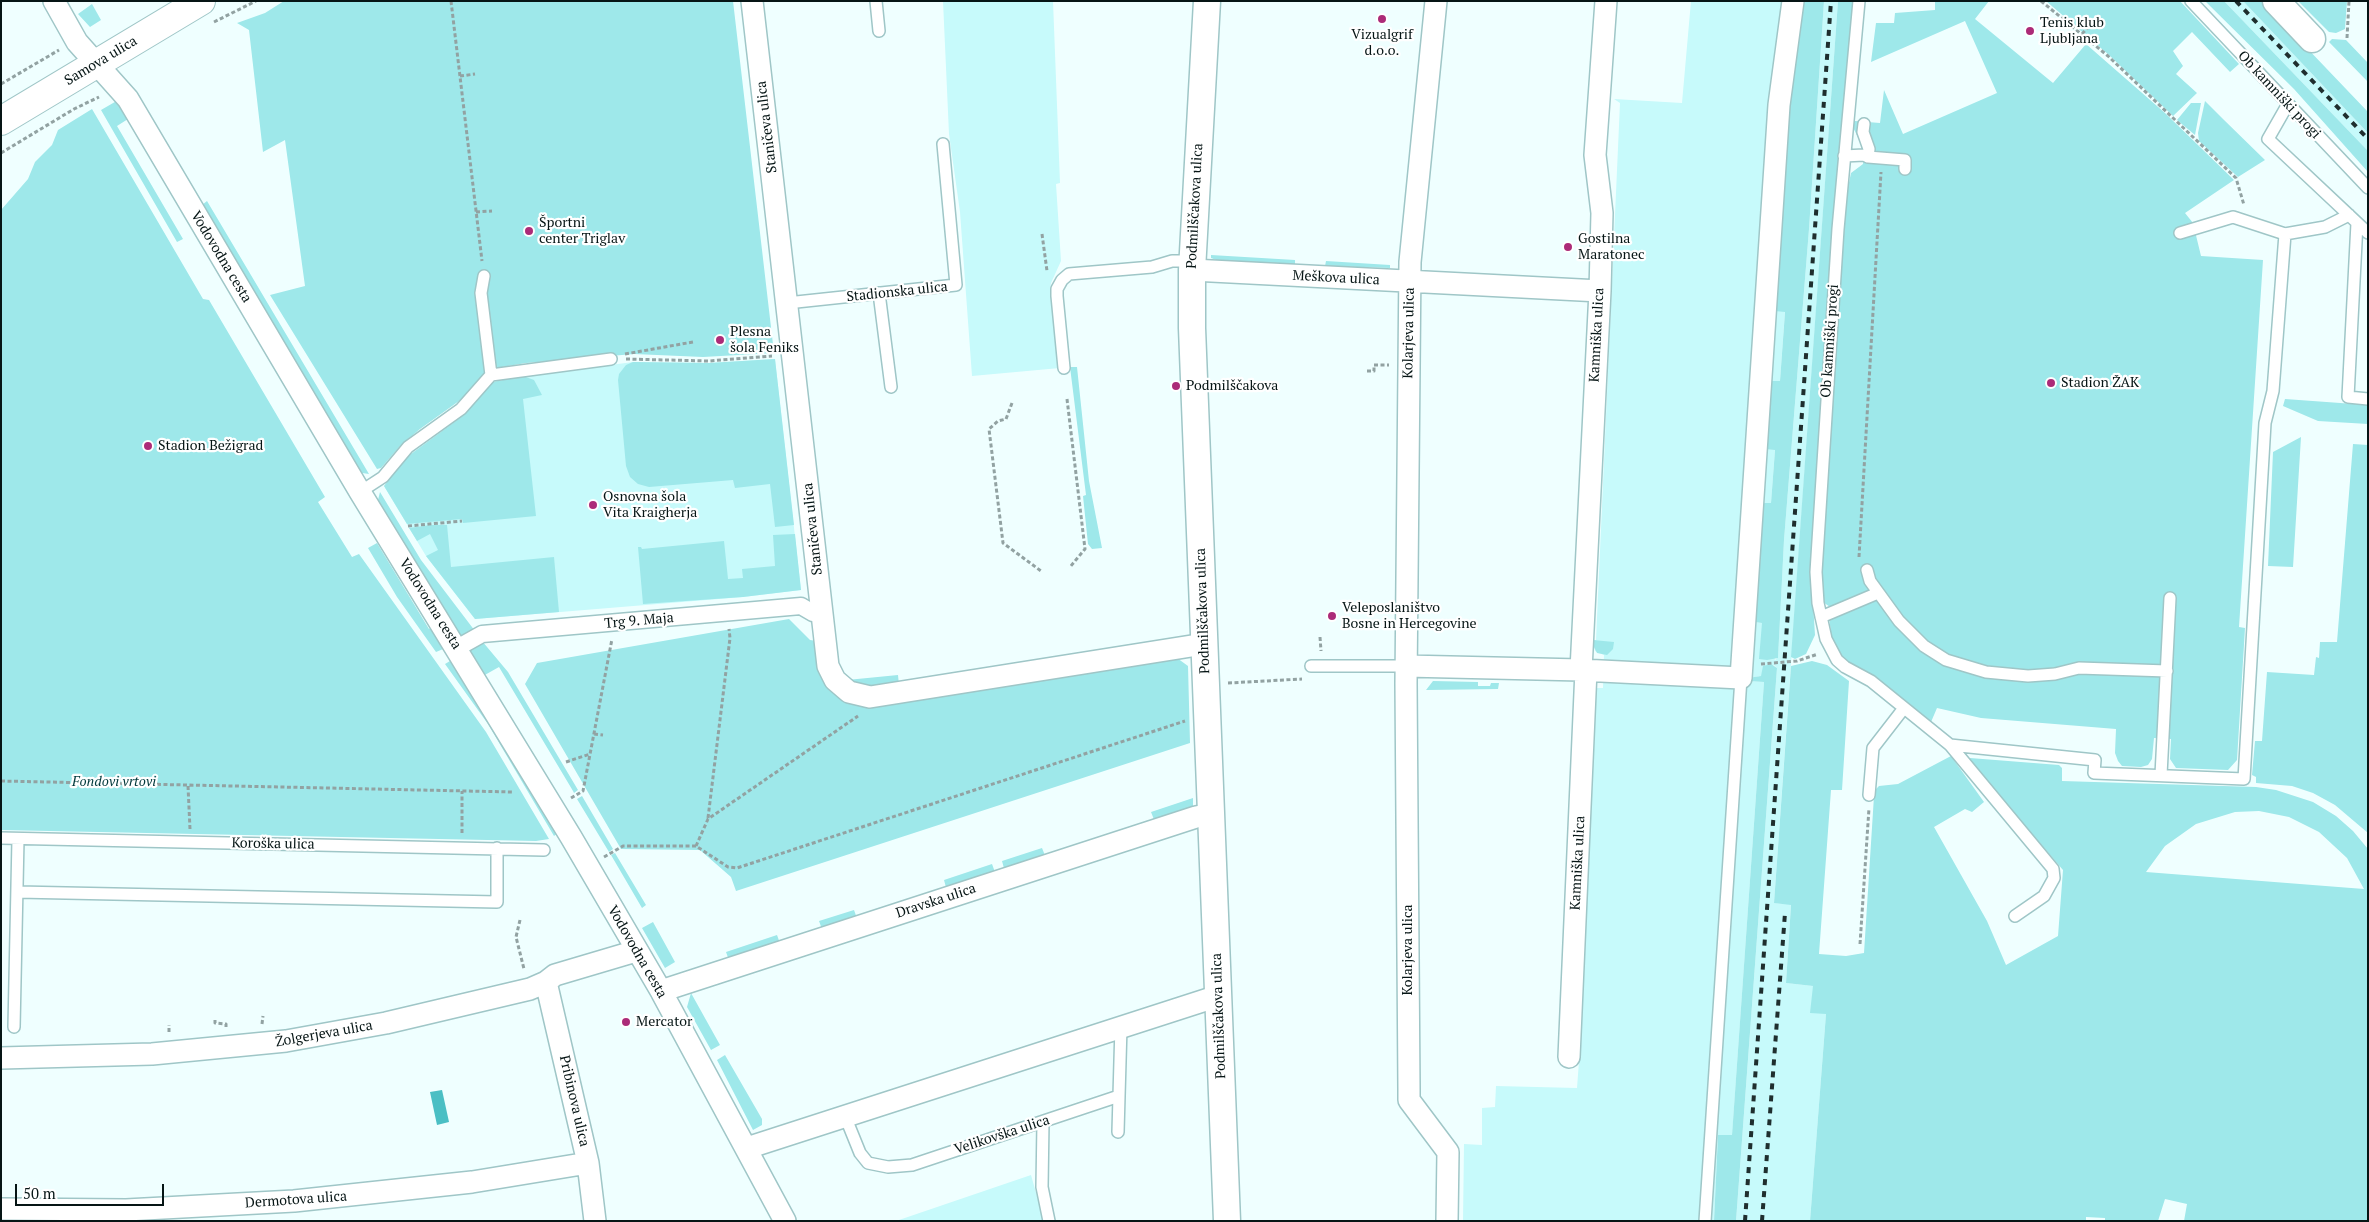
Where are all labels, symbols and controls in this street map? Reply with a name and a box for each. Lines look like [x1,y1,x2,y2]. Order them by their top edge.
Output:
marker: Vizualgrif d.o.o. [1376,13,1388,25]
place label: Tenis klub Ljubljana [2040,15,2104,48]
marker: Tenis klub Ljubljana [2024,25,2036,37]
place label: Vizualgrif d.o.o. [1351,27,1413,59]
street label: Samova ulica [62,33,140,89]
street label: Ob kamniški progi [2234,48,2324,142]
street label: Staničeva ulica [753,80,781,174]
street label: Podmilščakova ulica [1183,143,1207,269]
street label: Vodovodna cesta [187,208,255,306]
place label: Športni center Triglav [539,215,625,248]
marker: Športni center Triglav [523,225,535,237]
place label: Gostilna Maratonec [1578,231,1644,264]
marker: Gostilna Maratonec [1562,241,1574,253]
street label: Meškova ulica [1292,267,1380,289]
street label: Stadionska ulica [846,278,948,306]
street label: Ob kamniški progi [1818,284,1842,398]
street label: Kolarjeva ulica [1400,287,1418,379]
street label: Kamniška ulica [1586,287,1608,383]
place label: Plesna šola Feniks [730,324,799,357]
marker: Plesna šola Feniks [714,334,726,346]
place label: Stadion ŽAK [2061,375,2139,391]
marker: Stadion ŽAK [2045,377,2057,389]
place label: Podmilščakova [1186,378,1278,394]
marker: Podmilščakova [1170,380,1182,392]
place label: Stadion Bežigrad [158,438,263,454]
marker: Stadion Bežigrad [142,440,154,452]
street label: Staničeva ulica [800,482,826,576]
place label: Osnovna šola Vita Kraigherja [603,489,697,522]
marker: Osnovna šola Vita Kraigherja [587,499,599,511]
street label: Podmilščakova ulica [1192,548,1214,674]
street label: Vodovodna cesta [395,555,465,653]
place label: Veleposlaništvo Bosne in Hercegovine [1342,600,1477,632]
street label: Trg 9. Maja [604,610,674,632]
marker: Veleposlaništvo Bosne in Hercegovine [1326,610,1338,622]
park label: Fondovi vrtovi [72,774,156,790]
street label: Kamniška ulica [1567,815,1589,911]
street label: Koroška ulica [231,835,315,853]
street label: Dravska ulica [894,880,978,922]
street label: Vodovodna cesta [604,903,670,1001]
street label: Kolarjeva ulica [1400,904,1416,996]
street label: Podmilščakova ulica [1208,953,1230,1079]
place label: Mercator [636,1014,692,1030]
marker: Mercator [620,1016,632,1028]
street label: Žolgerjeva ulica [274,1017,374,1051]
street label: Pribinova ulica [555,1054,593,1148]
street label: Velikovška ulica [952,1112,1052,1158]
scale bar [18,1174,166,1206]
text: 50 m [23,1183,56,1203]
street label: Dermotova ulica [244,1188,348,1212]

